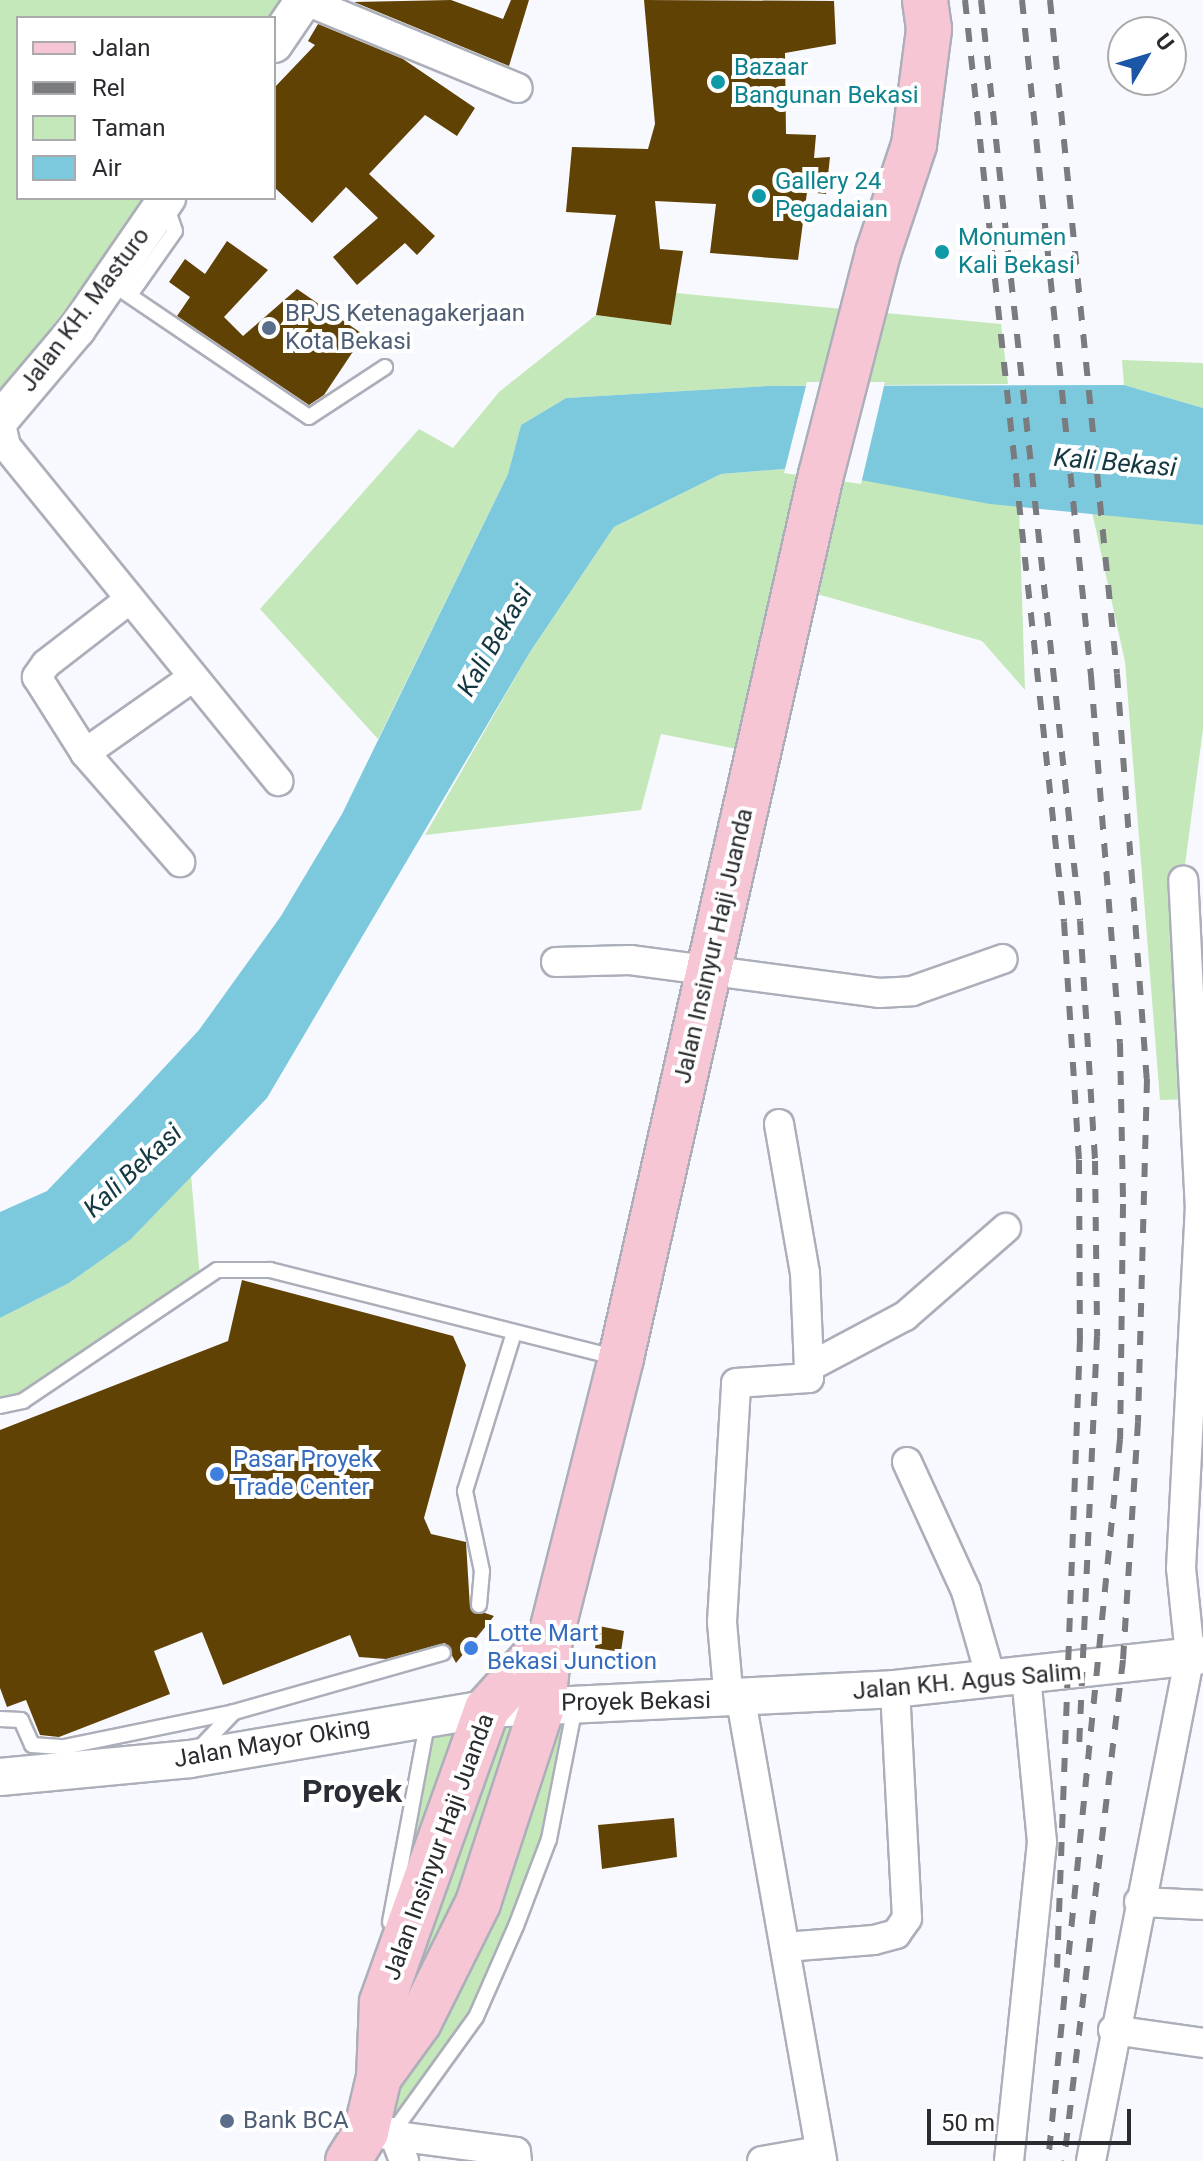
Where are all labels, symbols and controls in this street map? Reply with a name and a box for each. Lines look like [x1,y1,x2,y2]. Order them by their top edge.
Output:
legend [16,16,276,200]
north arrow [1107,16,1187,96]
text: U [1150,29,1179,56]
text: Jalan [92,34,150,62]
place label: Bazaar Bangunan Bekasi [734,54,919,110]
marker: Bazaar Bangunan Bekasi [709,73,727,91]
text: Rel [92,74,125,102]
text: Taman [92,114,165,142]
text: Air [92,154,122,182]
place label: Gallery 24 Pegadaian [775,168,888,224]
marker: Gallery 24 Pegadaian [750,187,768,205]
street label: Jalan KH. Masturo [14,222,156,398]
place label: Monumen Kali Bekasi [958,224,1075,280]
marker: Monumen Kali Bekasi [933,243,951,261]
place label: BPJS Ketenagakerjaan Kota Bekasi [285,300,525,356]
marker: BPJS Ketenagakerjaan Kota Bekasi [260,319,278,337]
water label: Kali Bekasi [1052,442,1178,484]
water label: Kali Bekasi [451,580,539,702]
street label: Jalan Insinyur Haji Juanda [668,806,760,1086]
water label: Kali Bekasi [77,1118,189,1224]
place label: Pasar Proyek Trade Center [233,1446,373,1502]
marker: Pasar Proyek Trade Center [208,1465,226,1483]
place label: Lotte Mart Bekasi Junction [487,1620,657,1676]
marker: Lotte Mart Bekasi Junction [462,1639,480,1657]
street label: Jalan KH. Agus Salim [851,1658,1083,1706]
street label: Proyek Bekasi [561,1686,711,1718]
street label: Jalan Insinyur Haji Juanda [377,1710,501,1984]
street label: Jalan Mayor Oking [172,1712,372,1774]
district label: Proyek [302,1772,402,1810]
scale bar [931,2093,1135,2143]
place label: Bank BCA [243,2107,349,2135]
text: 50 m [941,2109,995,2137]
marker: Bank BCA [218,2112,236,2130]

